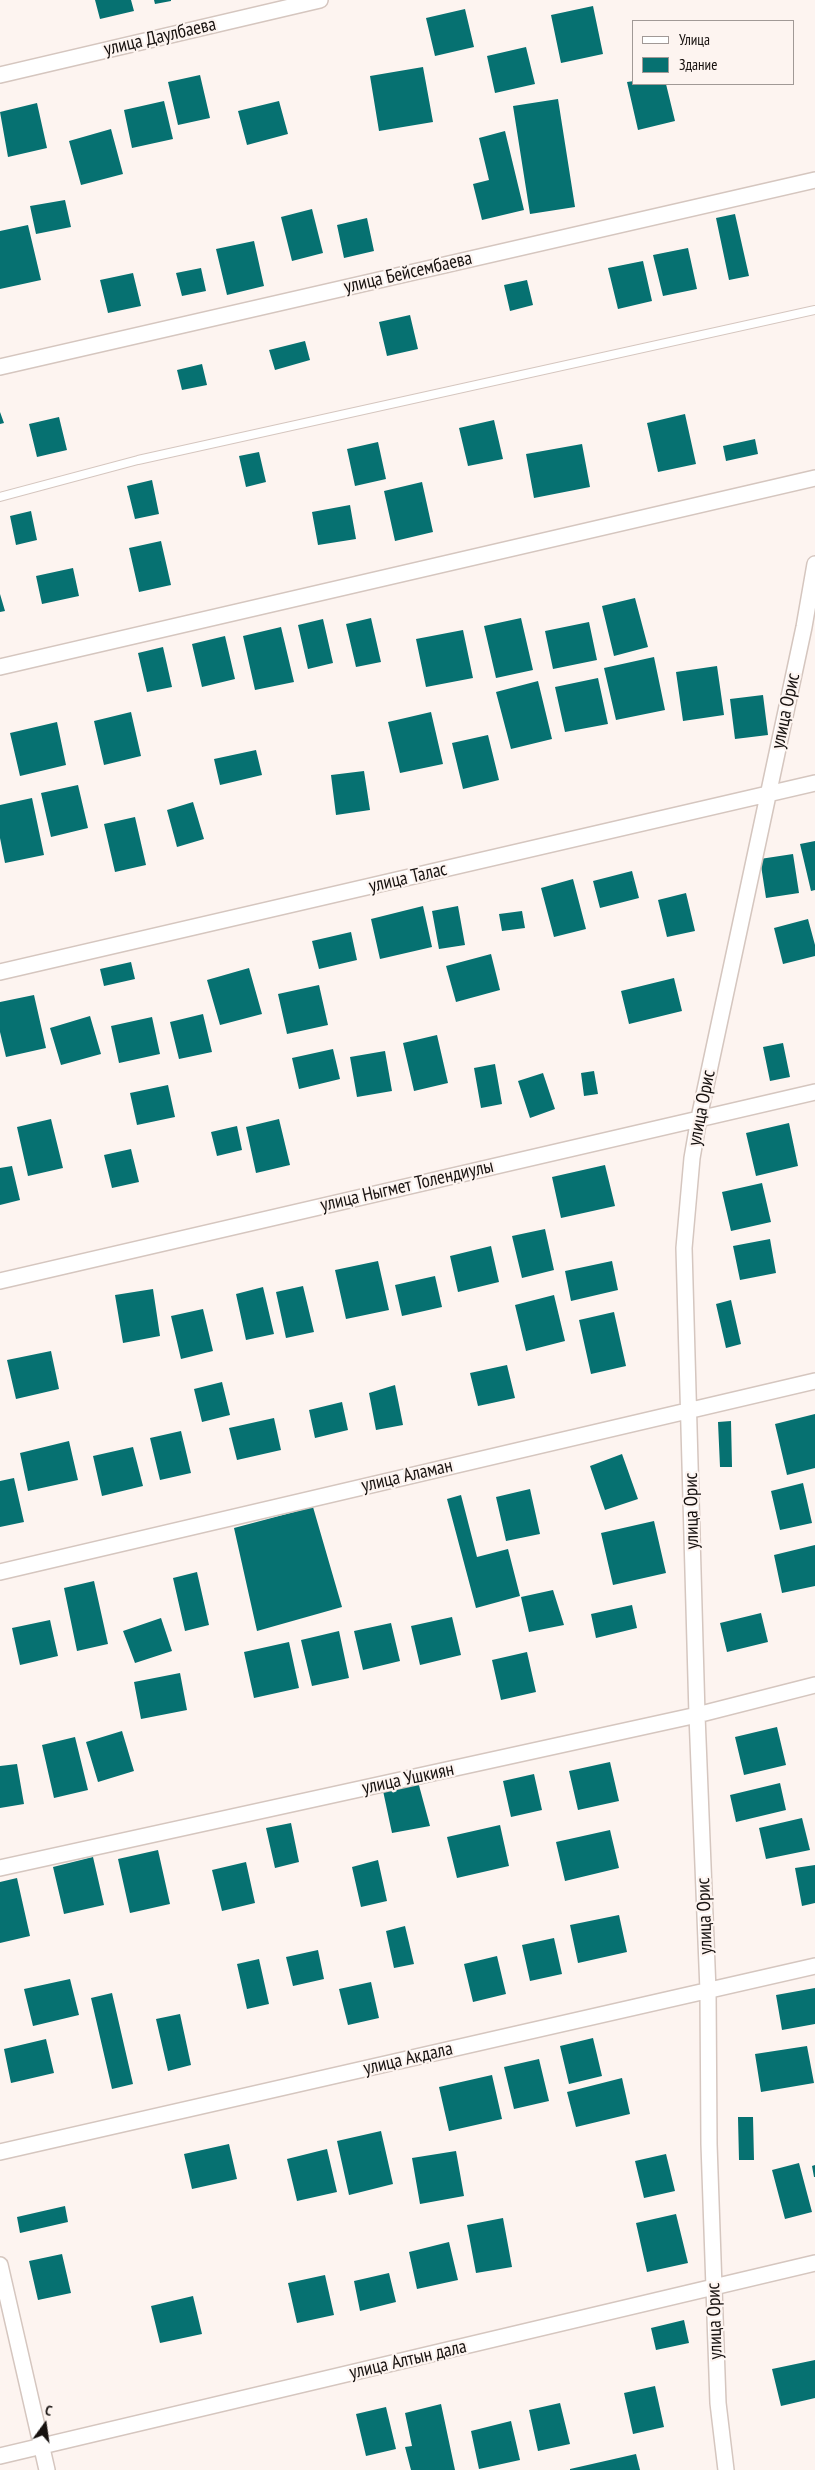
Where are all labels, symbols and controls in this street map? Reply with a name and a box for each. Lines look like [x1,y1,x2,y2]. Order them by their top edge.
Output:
street label: улица Даулбаева [102,13,218,61]
legend [632,20,795,85]
text: Улица [679,30,710,49]
text: Здание [679,55,717,74]
street label: улица Бейсембаева [342,247,474,299]
street label: улица Орис [767,671,805,751]
street label: улица Талас [367,858,449,898]
street label: улица Орис [683,1068,721,1148]
street label: улица Ныгмет Толендиулы [318,1155,496,1217]
street label: улица Аламан [359,1454,455,1498]
street label: улица Орис [680,1472,704,1550]
street label: улица Ушкиян [360,1758,456,1800]
street label: улица Орис [692,1877,718,1955]
street label: улица Акдала [361,2038,455,2080]
street label: улица Орис [702,2282,728,2360]
street label: улица Алтын дала [347,2335,469,2385]
north arrow [20,2400,70,2450]
text: С [43,2401,54,2420]

